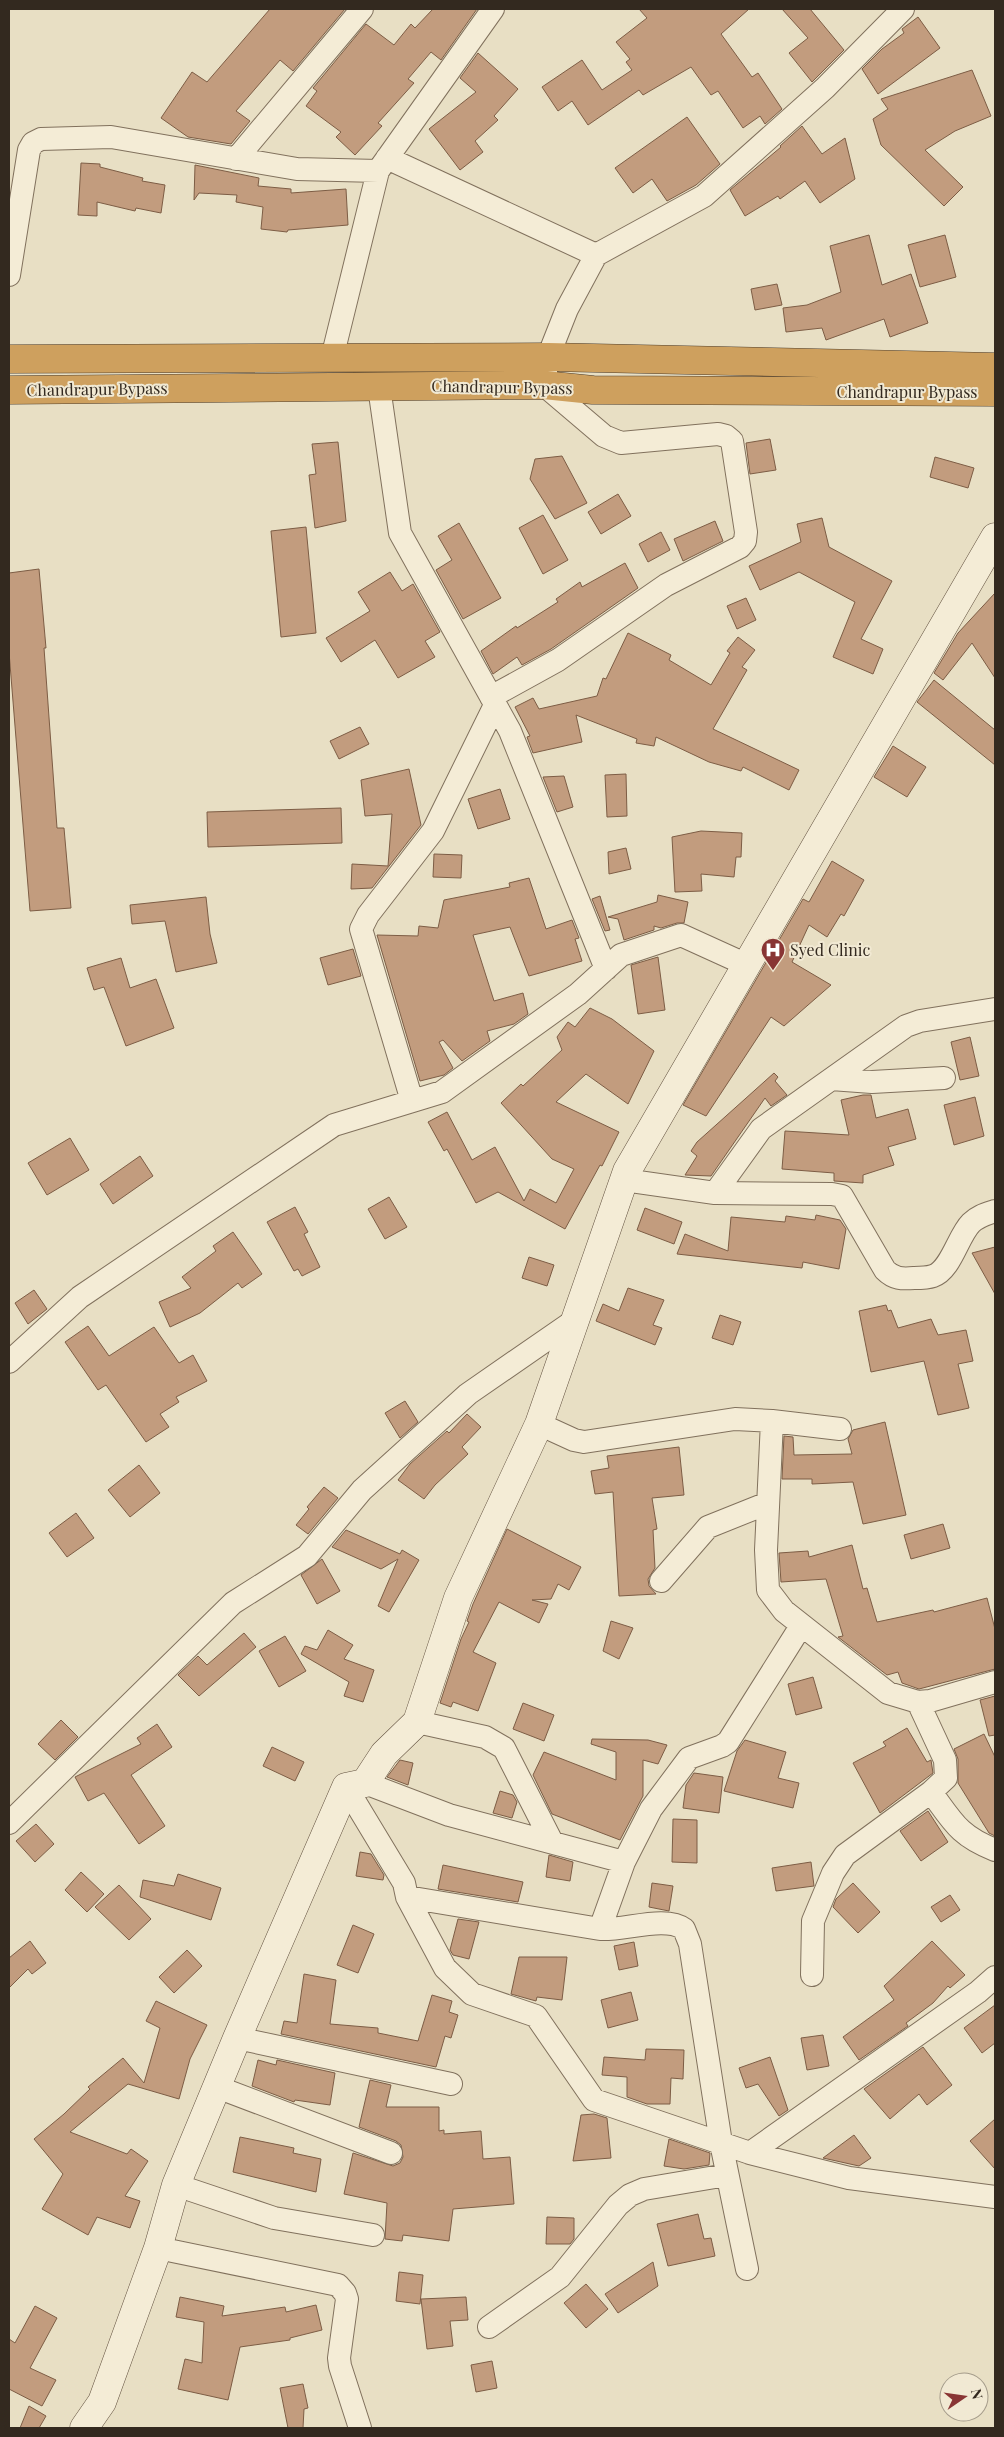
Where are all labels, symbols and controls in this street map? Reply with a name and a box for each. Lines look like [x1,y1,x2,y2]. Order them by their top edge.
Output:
street label: Chandrapur Bypass [431,375,573,398]
street label: Chandrapur Bypass [26,377,168,400]
street label: Chandrapur Bypass [836,381,978,402]
hospital icon: Syed Clinic [760,937,786,971]
place label: Syed Clinic [790,939,870,960]
north arrow [939,2372,989,2422]
text: N [967,2387,988,2401]

